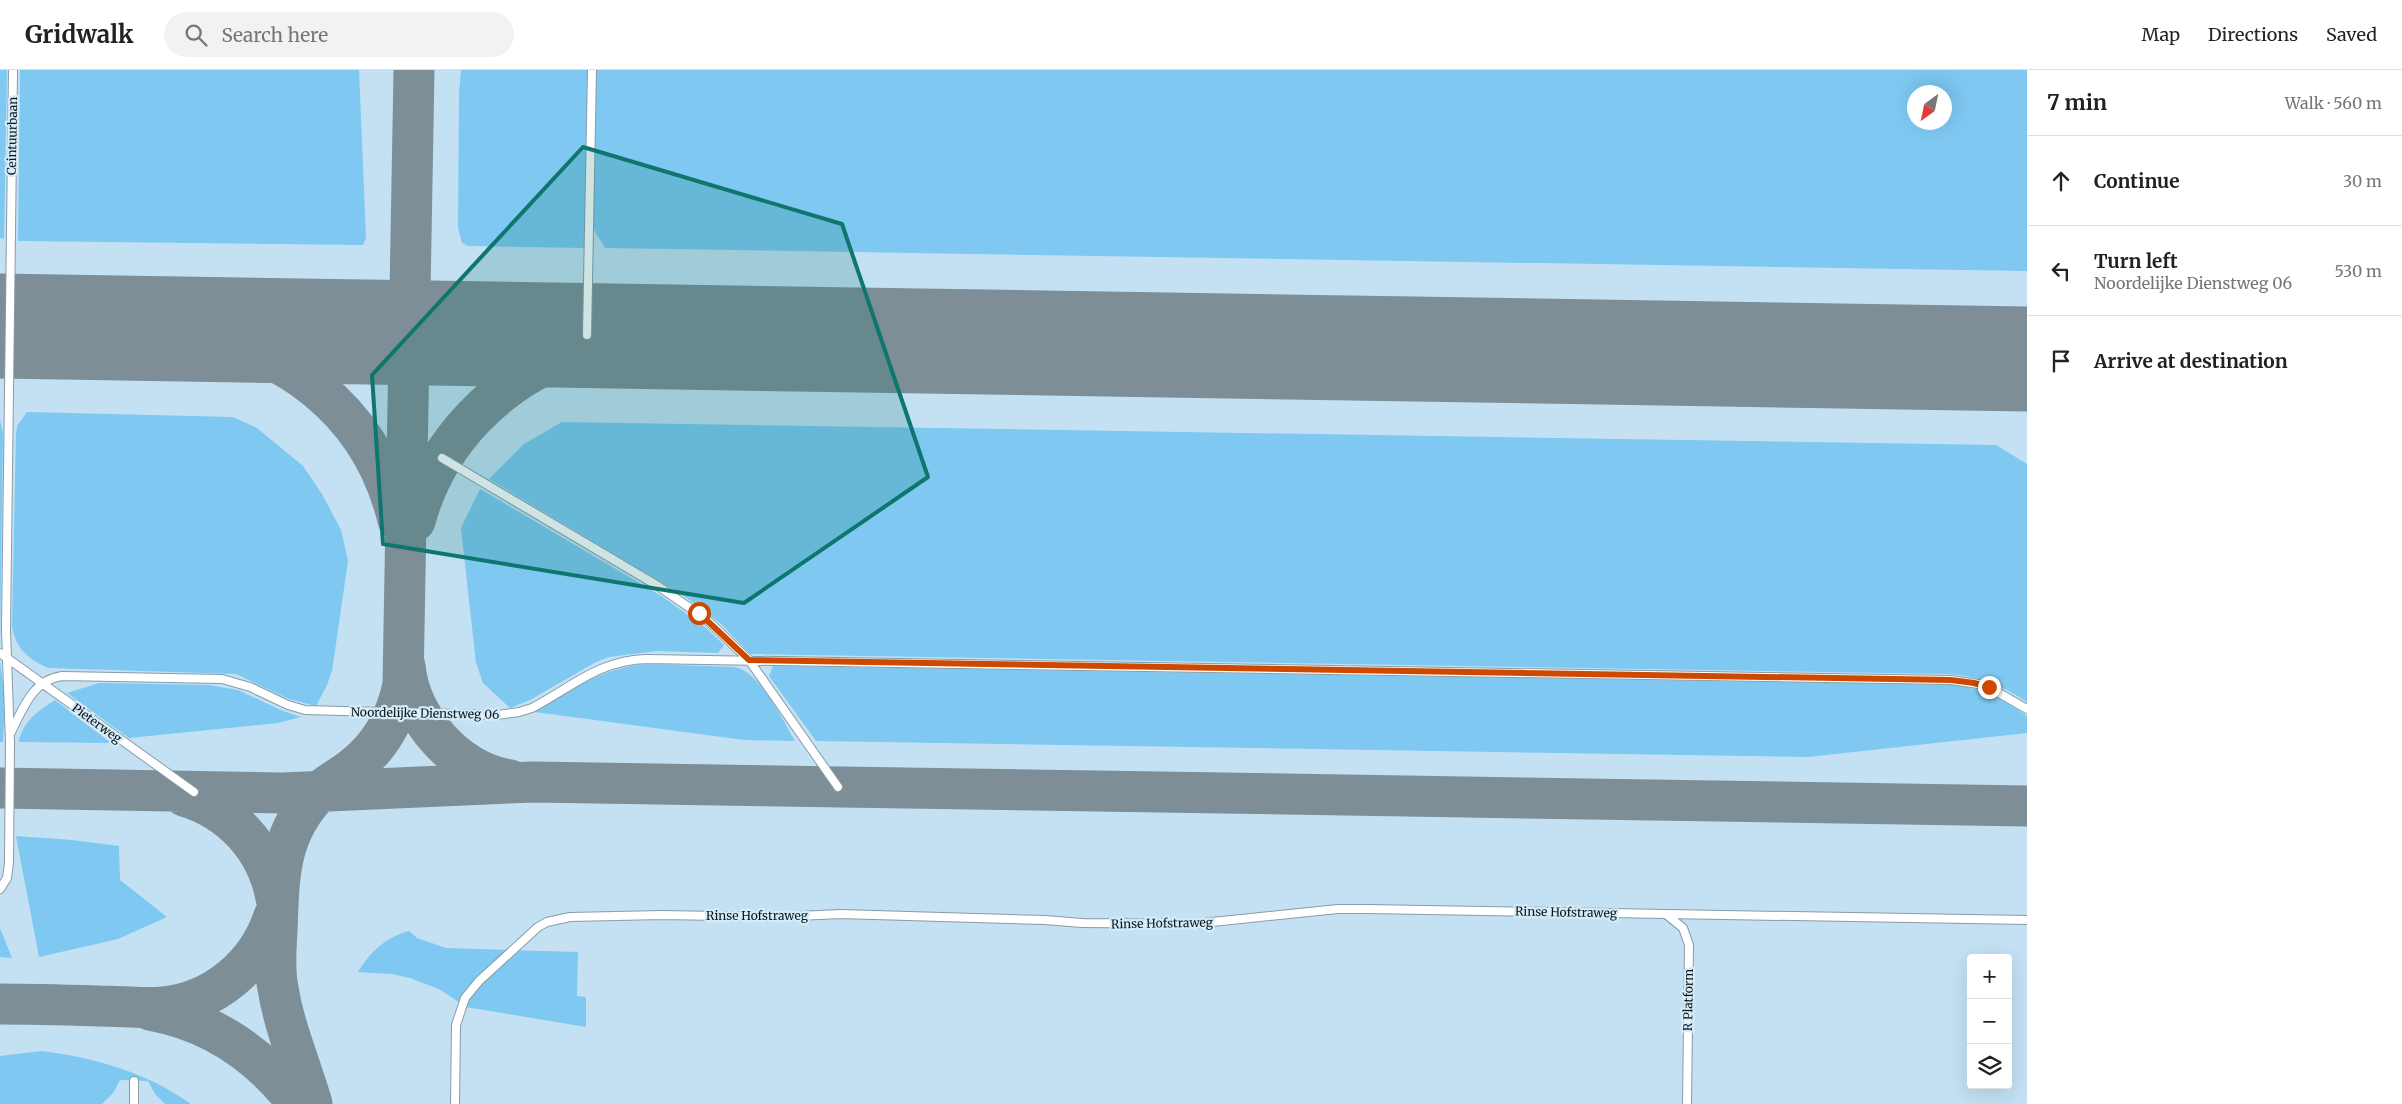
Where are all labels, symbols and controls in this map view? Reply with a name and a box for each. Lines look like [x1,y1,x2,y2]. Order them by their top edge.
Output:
search box [164,12,514,57]
text: Gridwalk [25,19,134,50]
icon: search [182,21,210,49]
text: Search here [222,23,328,47]
text: Map [2142,23,2180,46]
text: Directions [2208,23,2298,46]
text: Saved [2326,23,2377,46]
north arrow [1907,85,1952,130]
text: 7 min [2047,89,2107,116]
text: Walk · 560 m [2285,93,2382,113]
street label: Ceintuurbaan [4,97,20,175]
icon: ahead [2047,167,2075,195]
text: Continue [2094,169,2180,193]
text: 30 m [2343,171,2382,191]
text: Turn left [2094,249,2178,273]
icon: left [2047,257,2075,285]
text: 530 m [2334,261,2382,281]
text: Noordelijke Dienstweg 06 [2094,273,2292,293]
icon: arrive [2047,347,2075,375]
text: Arrive at destination [2094,349,2288,373]
route start [688,602,711,625]
route end [1978,676,2001,699]
street label: Pieterweg [69,700,125,746]
street label: Noordelijke Dienstweg 06 [351,704,499,722]
street label: Rinse Hofstraweg [1515,904,1618,920]
street label: Rinse Hofstraweg [706,908,809,923]
street label: Rinse Hofstraweg [1111,915,1214,931]
map controls [1967,954,2012,1089]
button: + [1967,954,2012,999]
street label: R Platform [1680,969,1696,1031]
button: − [1967,999,2012,1044]
button: layers [1967,1044,2012,1089]

